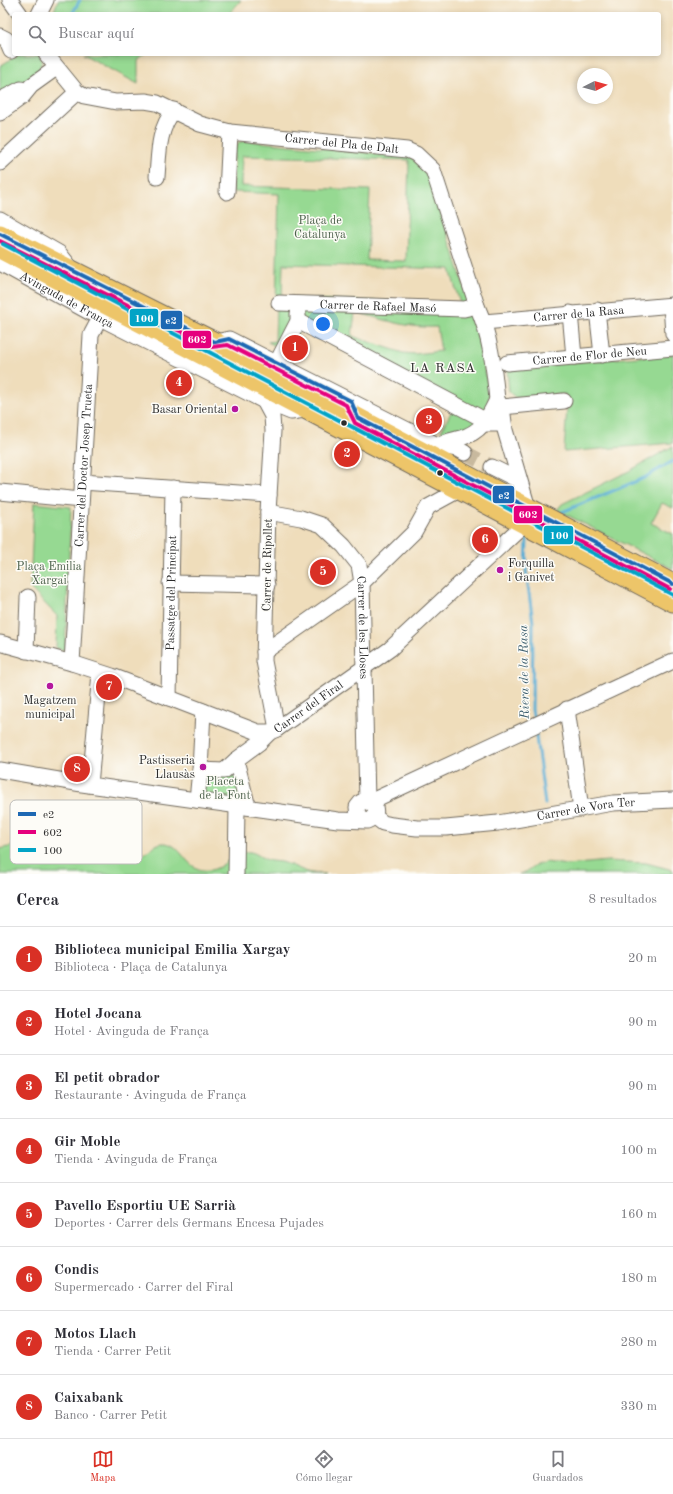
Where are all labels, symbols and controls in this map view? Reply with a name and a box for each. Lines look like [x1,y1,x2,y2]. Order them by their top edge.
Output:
search box [12,12,661,56]
icon: search [26,23,48,45]
text: Buscar aquí [58,27,134,42]
north arrow [577,68,613,104]
street label: Carrer del Pla de Dalt [284,133,399,156]
park label: Plaça de Catalunya [294,215,346,241]
street label: Avinguda de França [17,270,115,331]
street label: Carrer de Rafael Masó [319,299,436,315]
street label: Carrer de la Rasa [533,304,625,325]
line badge: 100 [129,308,159,327]
line badge: e2 [160,310,183,330]
text: 100 [134,314,154,325]
your location [313,314,333,334]
text: e2 [165,316,177,327]
line badge: 602 [182,330,212,349]
pin: 1 [282,333,308,363]
text: 602 [187,335,207,346]
street label: Carrer de Flor de Neu [532,345,648,368]
district label: LA RASA [410,362,476,375]
pin: 4 [166,368,192,398]
street label: Carrer del Doctor Josep Trueta [74,383,95,547]
place label: Basar Oriental [151,404,227,416]
marker: Basar Oriental [230,404,240,414]
pin: 3 [416,406,442,436]
unlabelled marker [339,418,349,428]
pin: 2 [334,439,360,469]
unlabelled marker [435,468,445,478]
line badge: e2 [492,485,515,504]
text: e2 [498,491,510,502]
line badge: 602 [513,505,543,524]
text: 602 [518,510,538,521]
street label: Carrer de Ripollet [261,518,275,612]
pin: 6 [472,525,498,555]
line badge: 100 [543,525,574,545]
text: 100 [549,531,569,542]
street label: Passatge del Principat [165,535,179,651]
pin: 5 [310,557,336,587]
place label: Forquilla i Ganivet [508,558,554,584]
park label: Plaça Emilia Xargai [16,561,82,587]
marker: Forquilla i Ganivet [495,565,505,575]
street label: Carrer de les Lloses [354,575,369,679]
water label: Riera de la Rasa [517,625,532,720]
pin: 7 [96,672,122,702]
street label: Carrer del Firal [272,679,346,736]
marker: Magatzem municipal [45,681,55,691]
place label: Magatzem municipal [24,695,77,721]
pin: 8 [64,754,90,784]
place label: Pastisseria Llausàs [139,755,195,781]
marker: Pastisseria Llausàs [198,762,208,772]
park label: Placeta de la Font [199,776,251,802]
street label: Carrer de Vora Ter [536,797,635,823]
legend [10,800,142,864]
text: e2 [43,810,54,821]
text: 602 [43,828,62,839]
text: 100 [43,846,62,857]
text: Cerca [16,892,59,909]
text: 8 resultados [589,893,657,906]
text: Biblioteca municipal Emilia Xargay [54,943,291,958]
text: 1 [25,952,33,965]
text: 20 m [628,952,657,965]
text: Biblioteca · Plaça de Catalunya [54,961,228,974]
text: Hotel Jocana [54,1007,142,1022]
text: 2 [25,1016,33,1029]
text: 90 m [628,1016,657,1029]
text: Hotel · Avinguda de França [54,1025,209,1038]
text: El petit obrador [54,1071,160,1086]
text: 3 [25,1080,33,1093]
text: 90 m [628,1080,657,1093]
text: Restaurante · Avinguda de França [54,1089,246,1102]
text: Gir Moble [54,1135,120,1150]
text: 4 [25,1144,33,1157]
text: 100 m [620,1144,657,1157]
text: Tienda · Avinguda de França [54,1153,217,1166]
text: Pavello Esportiu UE Sarrià [54,1199,236,1214]
text: 5 [25,1208,33,1221]
text: 160 m [620,1208,657,1221]
text: Deportes · Carrer dels Germans Encesa Pujades [54,1217,324,1230]
text: Condis [54,1263,99,1278]
text: 6 [25,1272,33,1285]
text: 180 m [620,1272,657,1285]
text: Supermercado · Carrer del Firal [54,1281,233,1294]
text: Motos Llach [54,1327,136,1342]
text: 7 [25,1336,33,1349]
text: 280 m [620,1336,657,1349]
text: Tienda · Carrer Petit [54,1345,171,1358]
text: Caixabank [54,1391,124,1406]
text: 8 [25,1400,33,1413]
text: 330 m [620,1400,657,1413]
text: Banco · Carrer Petit [54,1409,167,1422]
tab: Mapa [90,1448,116,1486]
tab: Cómo llegar [295,1448,352,1486]
tab: Guardados [532,1448,583,1486]

